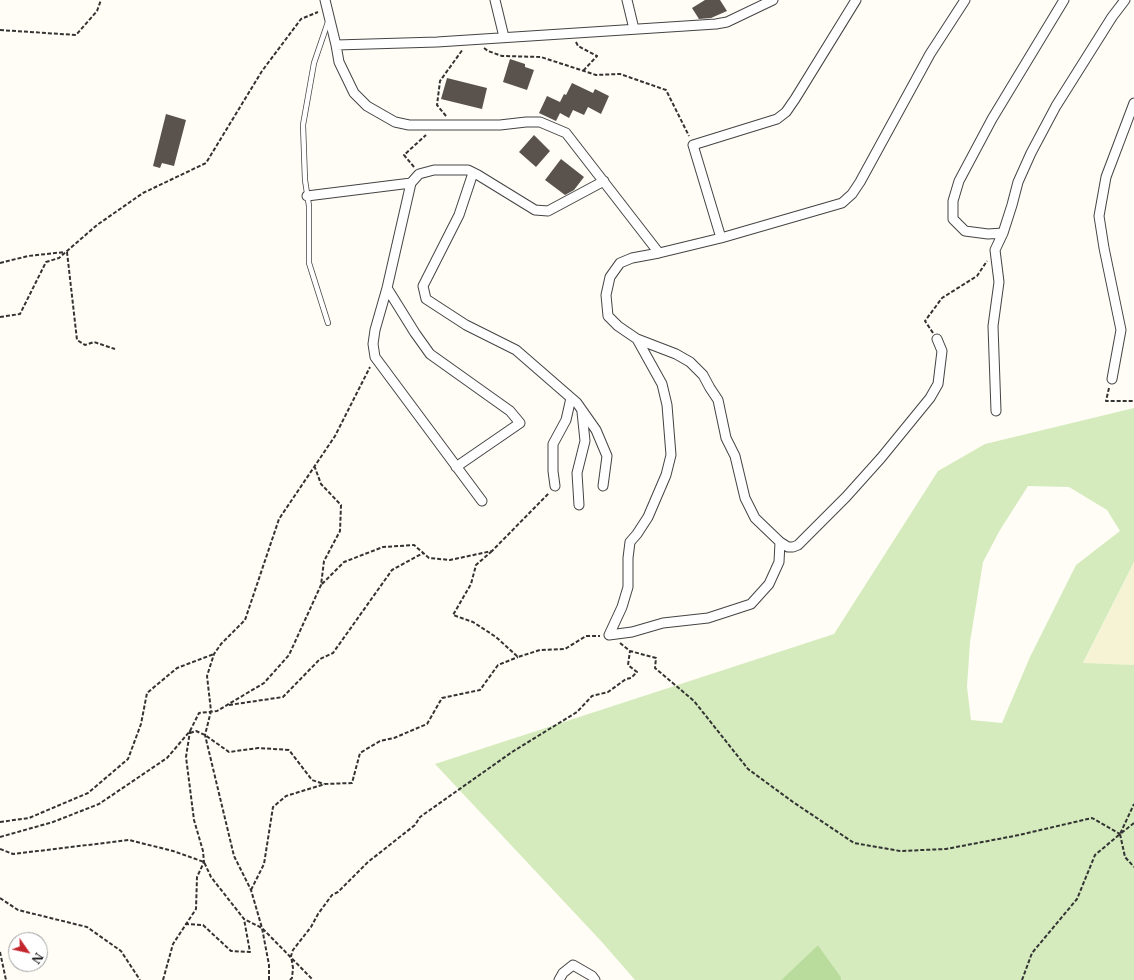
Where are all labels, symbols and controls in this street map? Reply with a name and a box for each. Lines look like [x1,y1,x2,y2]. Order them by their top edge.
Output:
north arrow [8,932,48,972]
text: N [28,950,46,966]

